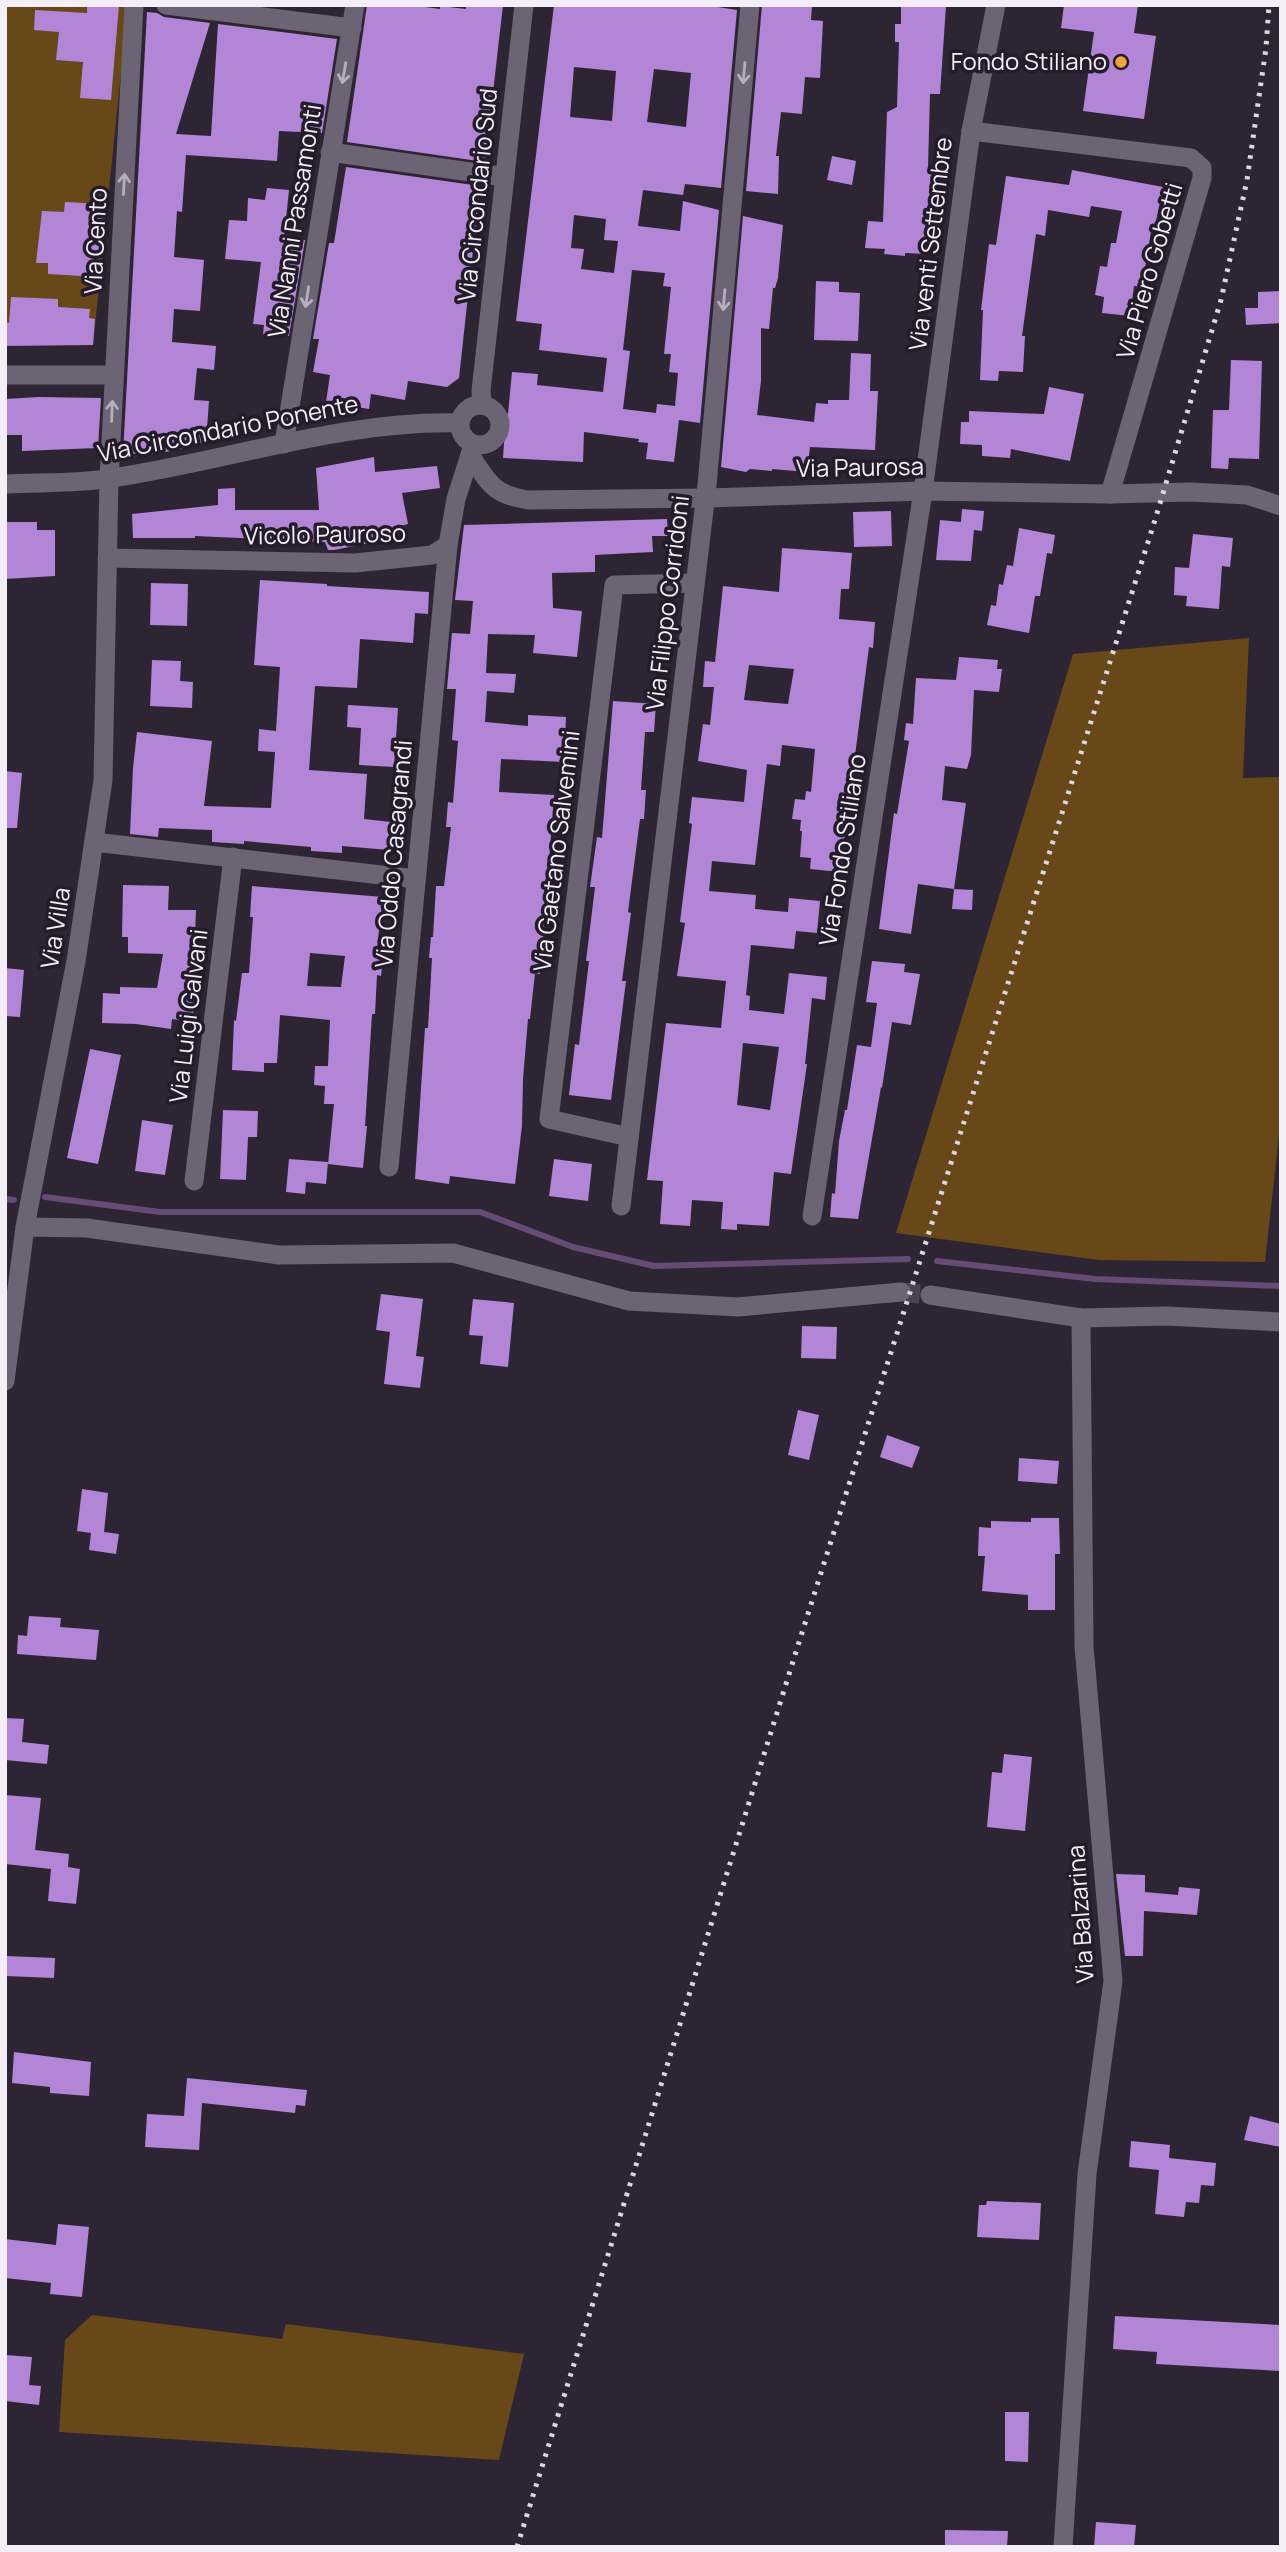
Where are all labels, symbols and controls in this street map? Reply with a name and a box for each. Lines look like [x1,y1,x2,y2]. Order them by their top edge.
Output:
place label: Fondo Stiliano [951,44,1107,77]
marker: Fondo Stiliano [1113,54,1129,70]
one-way arrow [337,61,350,84]
one-way arrow [737,61,750,84]
street label: Via Circondario Sud [449,87,504,303]
street label: Via Nanni Passamonti [259,102,328,340]
street label: Via venti Settembre [900,135,959,352]
one-way arrow [118,173,131,195]
street label: Via Piero Gobetti [1108,179,1190,363]
street label: Via Cento [75,187,114,295]
one-way arrow [300,285,313,308]
one-way arrow [717,288,730,311]
street label: Via Circondario Ponente [95,386,361,469]
one-way arrow [106,400,119,423]
street label: Via Paurosa [796,449,924,484]
street label: Via Filippo Corridoni [637,493,696,712]
street label: Vicolo Pauroso [244,516,406,551]
street label: Via Gaetano Salvemini [524,728,587,973]
street label: Via Oddo Casagrandi [366,739,419,969]
street label: Via Fondo Stiliano [810,751,873,948]
street label: Via Villa [32,885,77,971]
street label: Via Luigi Galvani [160,927,215,1105]
street label: Via Balzarina [1058,1844,1101,1984]

